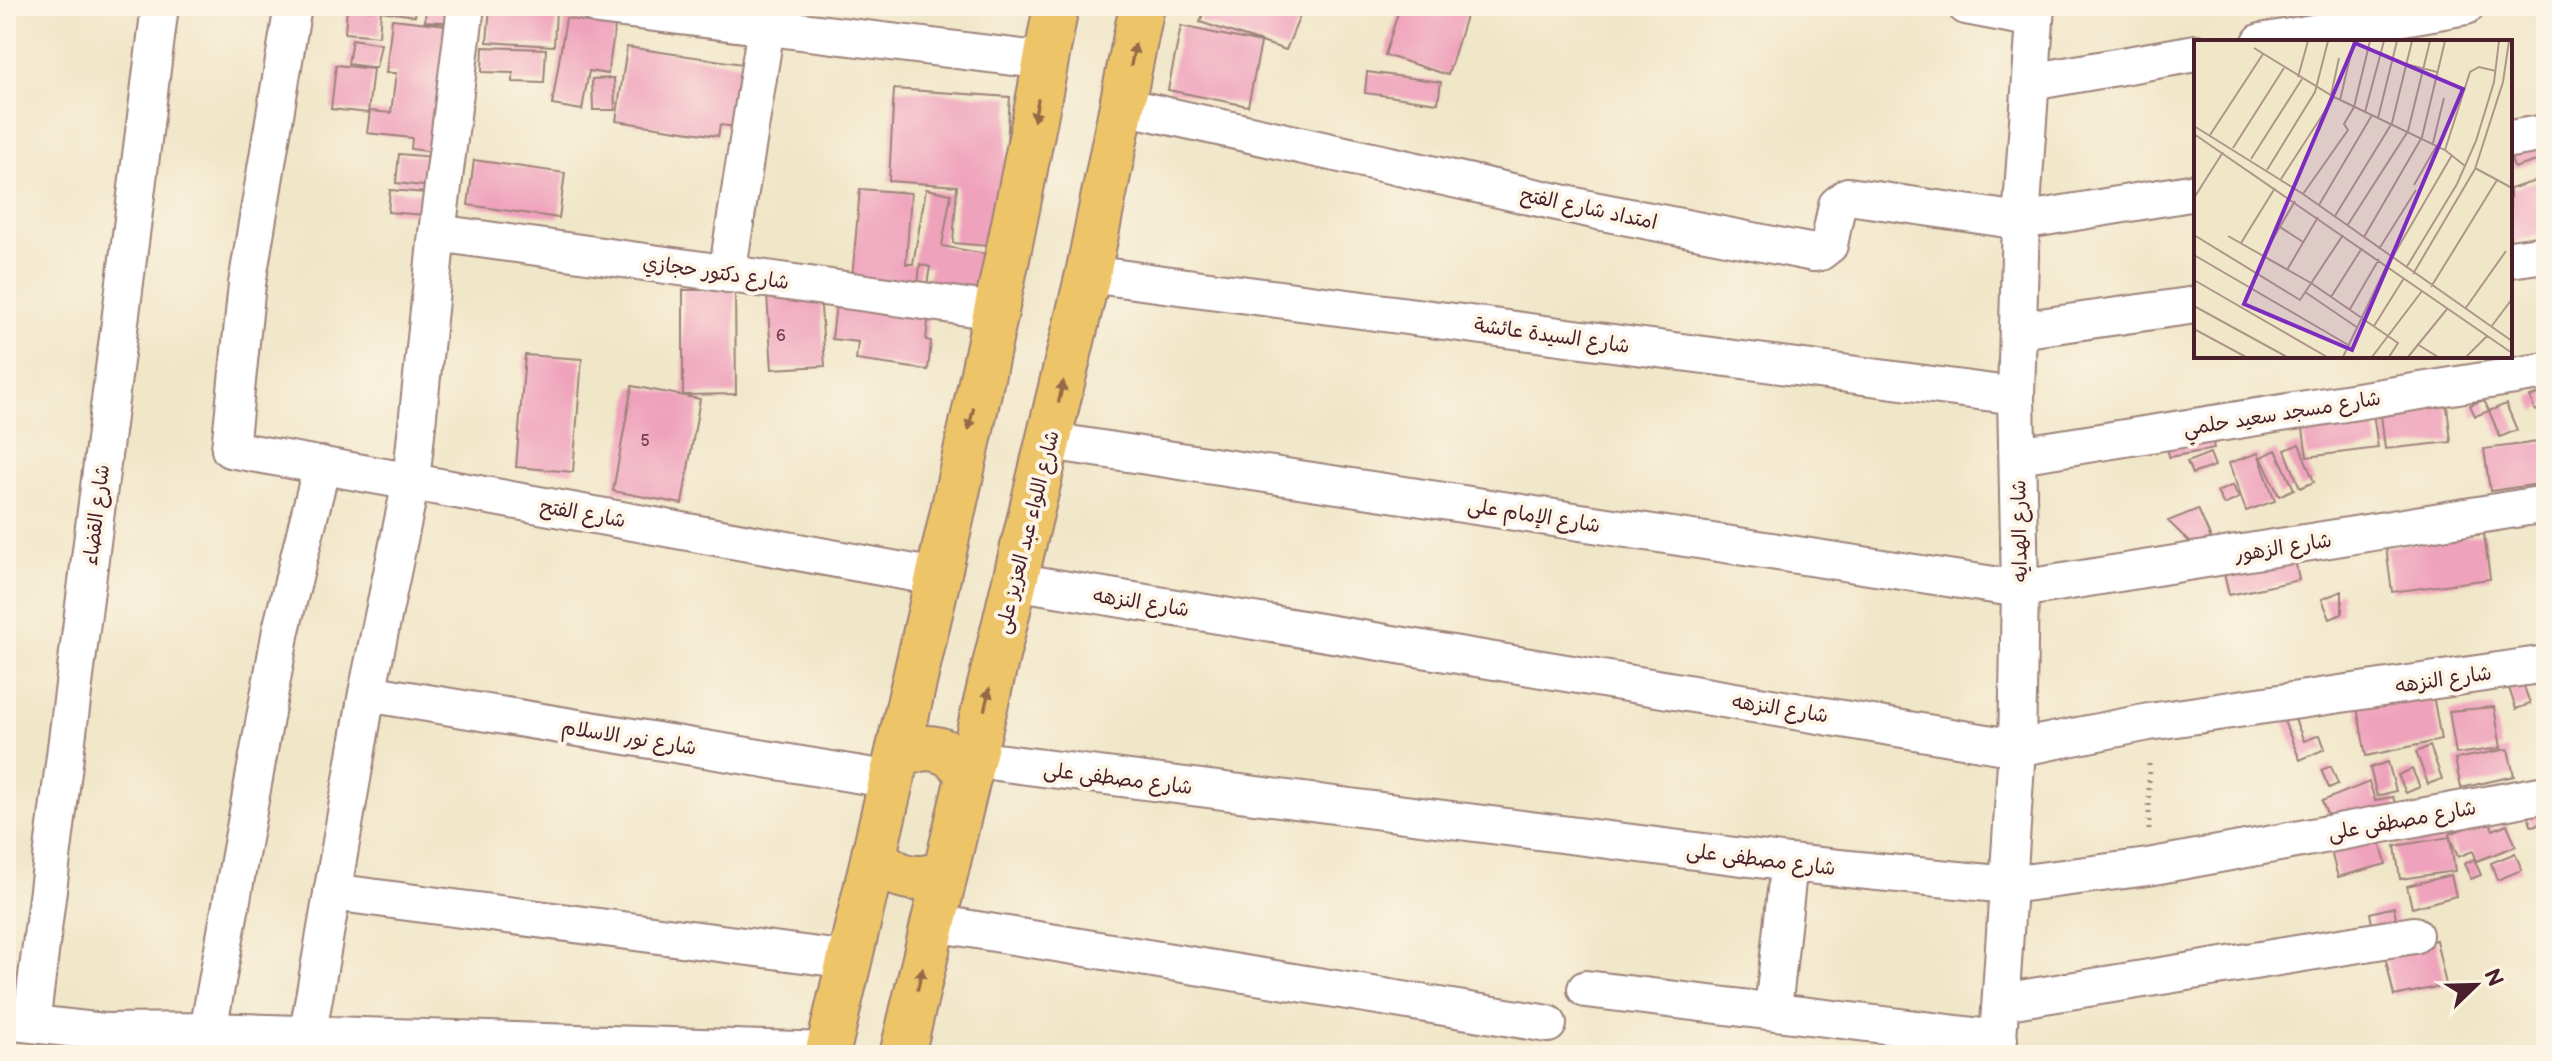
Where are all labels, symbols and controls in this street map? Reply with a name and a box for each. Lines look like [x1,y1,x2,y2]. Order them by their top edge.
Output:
inset map [2194,40,2512,358]
one-way arrow [1127,43,1139,68]
one-way arrow [1029,98,1042,123]
street label: امتداد شارع الفتح [1518,183,1659,236]
street label: شارع دكتور حجازي [641,251,791,297]
street label: شارع السيدة عائشة [1472,313,1631,360]
house number: 6 [776,327,786,346]
one-way arrow [1055,379,1068,404]
street label: شارع مسجد سعيد حلمي [2182,387,2383,446]
one-way arrow [964,407,977,432]
street label: شارع اللواء عبد العزيز على [991,428,1066,637]
house number: 5 [640,432,650,451]
street label: شارع القضاء [79,463,116,567]
street label: شارع الهدايه [2007,480,2034,582]
street label: شارع الإمام على [1466,494,1602,540]
street label: شارع الفتح [538,495,627,534]
street label: شارع الزهور [2232,528,2334,569]
street label: شارع النزهه [1091,584,1191,623]
street label: شارع النزهه [2393,661,2493,700]
one-way arrow [981,686,994,711]
street label: شارع النزهه [1730,690,1830,729]
street label: شارع نور الاسلام [559,715,698,762]
street label: شارع مصطفى على [1042,758,1194,801]
street label: شارع مصطفى على [2326,796,2478,847]
street label: شارع مصطفى على [1685,839,1837,882]
north arrow [2436,945,2516,1025]
text: N [2477,965,2509,991]
one-way arrow [915,966,927,991]

